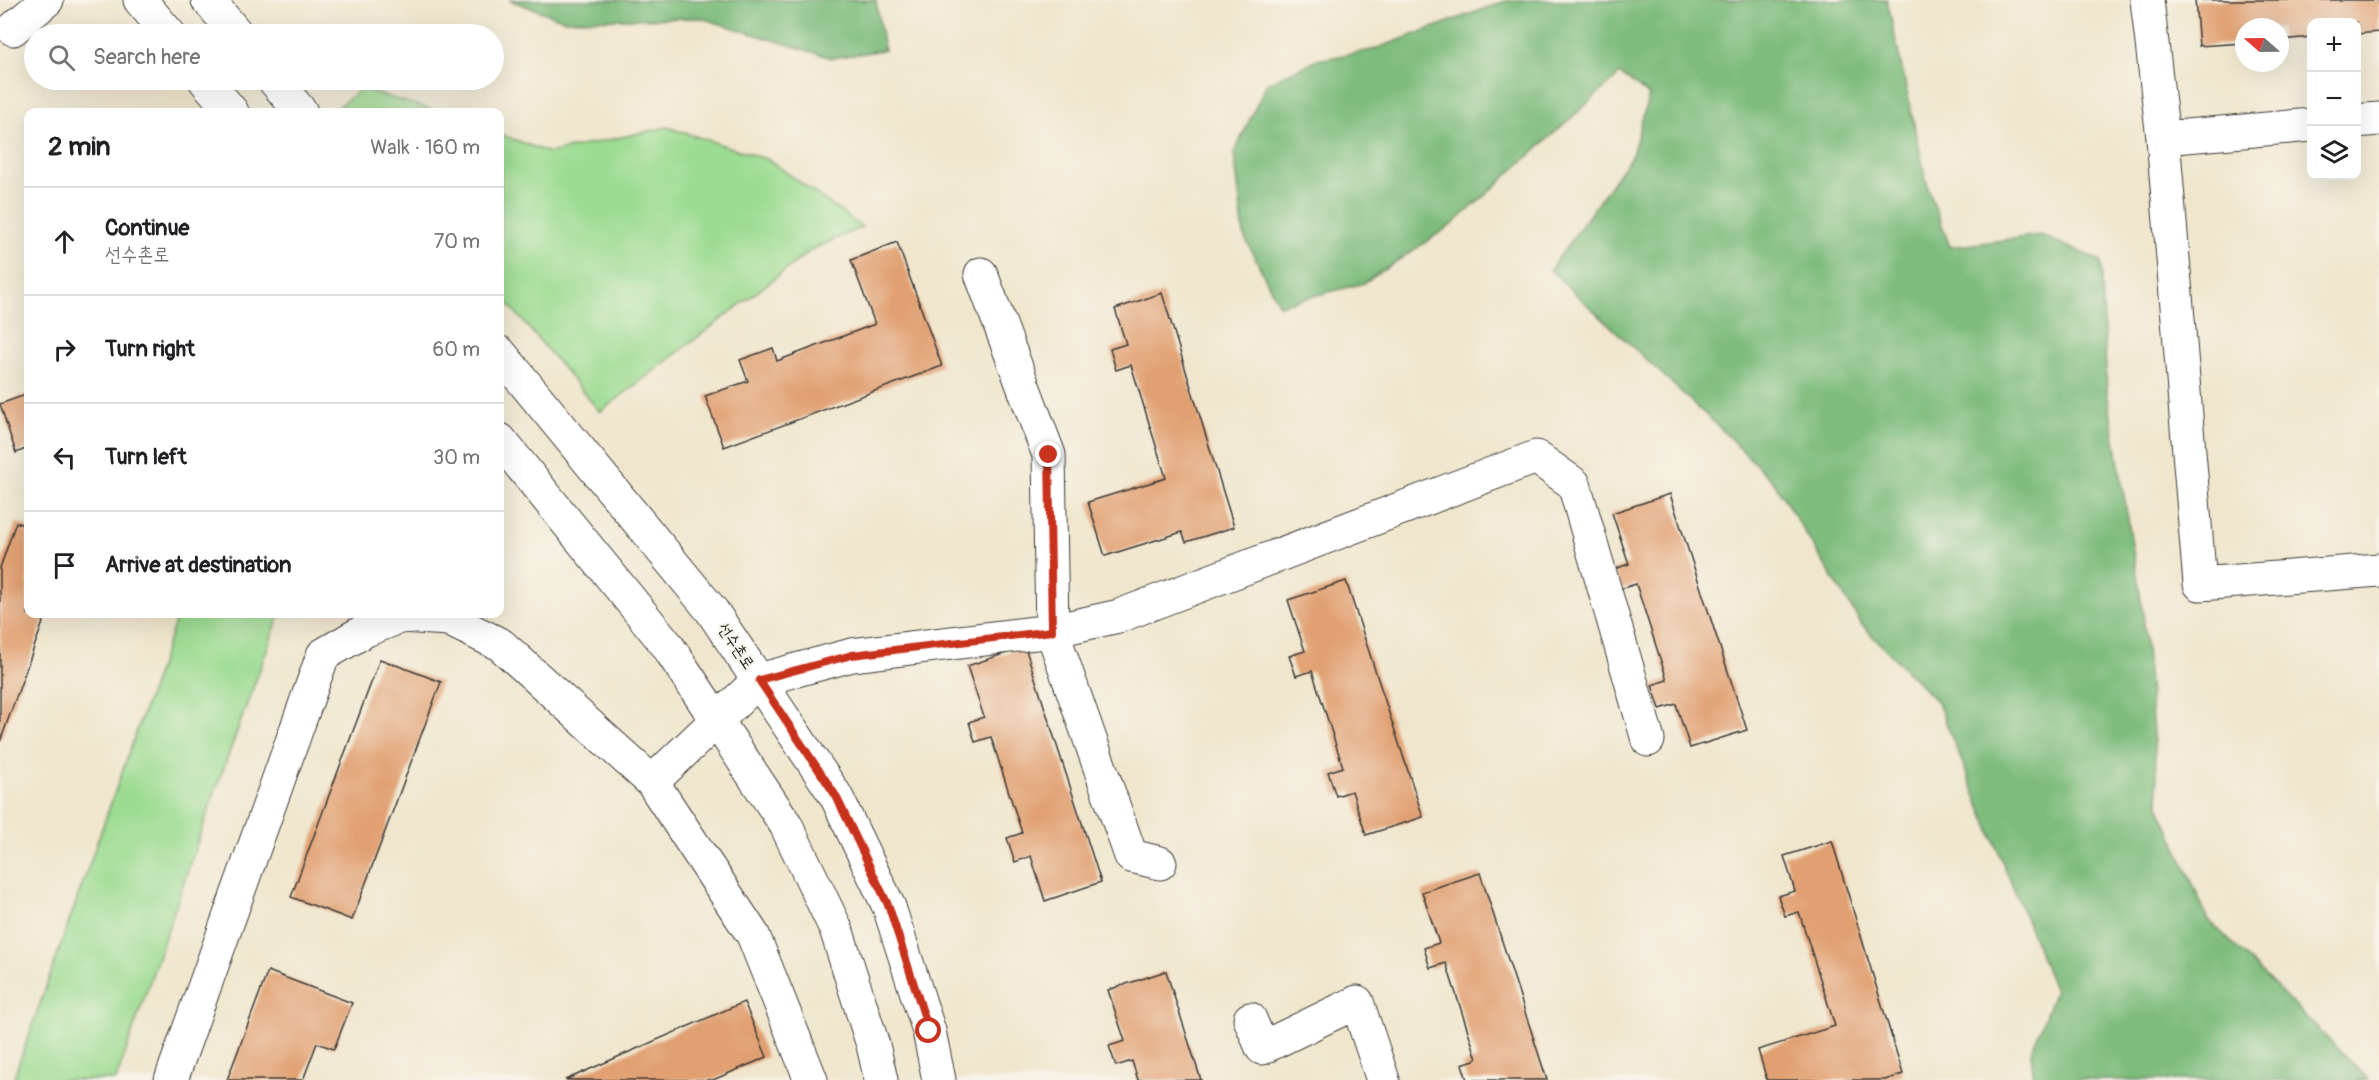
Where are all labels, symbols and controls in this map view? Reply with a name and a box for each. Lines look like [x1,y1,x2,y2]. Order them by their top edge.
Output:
north arrow [2235,18,2289,72]
map controls [2307,18,2361,180]
button: + [2307,18,2361,72]
search box [24,24,504,90]
icon: search [45,41,78,74]
text: Search here [93,43,200,71]
button: − [2307,72,2361,126]
button: layers [2307,126,2361,180]
text: 2 min [48,131,110,163]
text: Walk · 160 m [370,135,480,160]
text: Continue [105,214,189,242]
icon: ahead [48,225,81,258]
text: 70 m [434,229,480,254]
text: 선수촌로 [105,242,169,267]
icon: right [48,333,81,366]
text: Turn right [105,335,195,363]
text: 60 m [433,337,480,362]
icon: left [48,441,81,474]
route end [1035,441,1061,467]
text: Turn left [105,443,187,471]
text: 30 m [433,445,480,470]
icon: arrive [48,549,81,582]
text: Arrive at destination [105,551,291,579]
street label: 선수촌로 [713,619,759,673]
route start [915,1017,941,1043]

